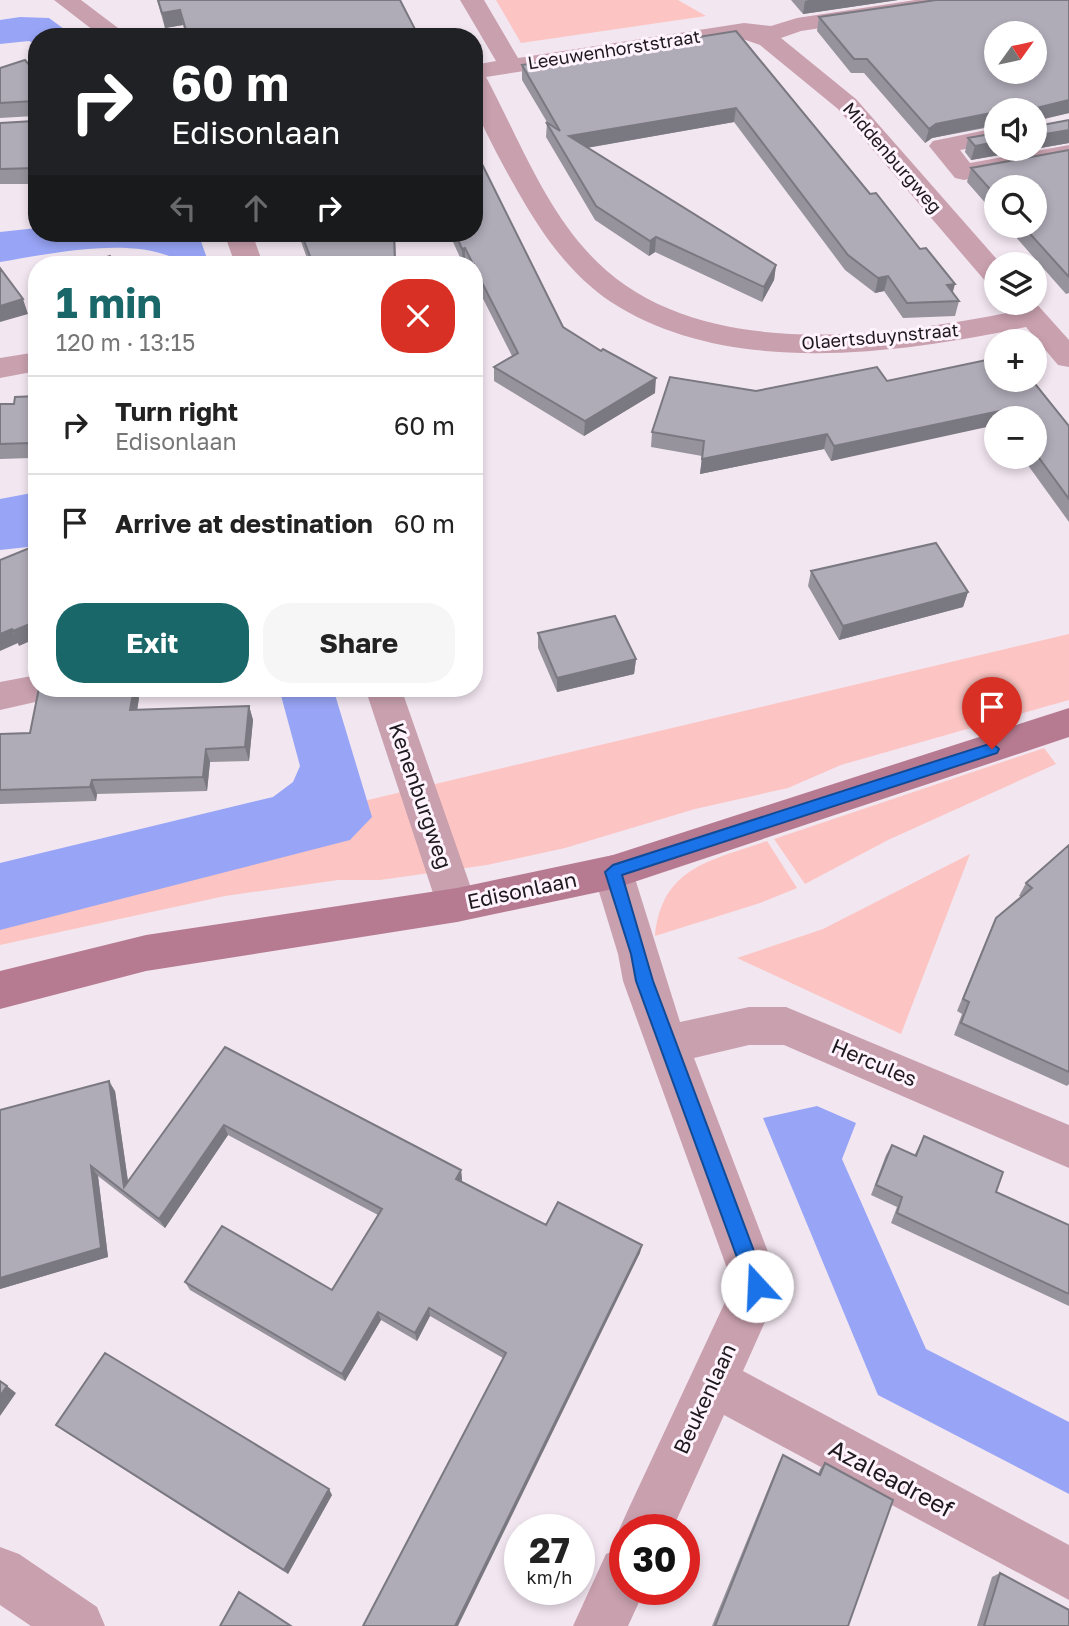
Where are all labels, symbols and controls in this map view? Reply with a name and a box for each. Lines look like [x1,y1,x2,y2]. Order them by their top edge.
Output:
north arrow [984,21,1046,84]
map controls [984,21,1047,469]
street label: Leeuwenhorststraat [526,25,702,74]
text: 60 m [171,53,289,112]
icon: right [56,56,147,147]
street label: Middenburgweg [839,97,947,217]
button: sound [984,98,1047,161]
text: Edisonlaan [171,113,340,151]
button: search [984,175,1047,238]
icon: left [164,189,202,227]
icon: ahead [237,189,275,227]
icon: right [310,189,348,227]
button: layers [984,252,1047,315]
text: 1 min [56,277,162,327]
button: close [381,279,455,353]
street label: Olaertsduynstraat [800,318,960,354]
text: 120 m · 13:15 [56,328,195,356]
button: + [984,329,1047,392]
text: Turn right [115,396,238,427]
icon: right [56,406,94,444]
button: − [984,406,1047,469]
text: 60 m [394,410,455,441]
text: Edisonlaan [115,427,237,455]
icon: arrive [56,504,94,542]
text: Arrive at destination [115,508,373,539]
text: 60 m [394,508,455,539]
button: Exit [56,603,249,683]
button: Share [263,603,455,683]
pin [962,677,1022,749]
icon: arrive [973,688,1011,726]
street label: Kenenburgweg [384,719,458,872]
street label: Edisonlaan [465,866,579,914]
street label: Hercules [828,1033,921,1092]
position arrow [720,1249,794,1323]
street label: Beukenlaan [667,1339,741,1458]
street label: Azaleadreef [824,1433,959,1523]
speed limit sign: 30 [609,1514,700,1605]
text: 27 [529,1529,570,1571]
text: km/h [527,1566,572,1588]

